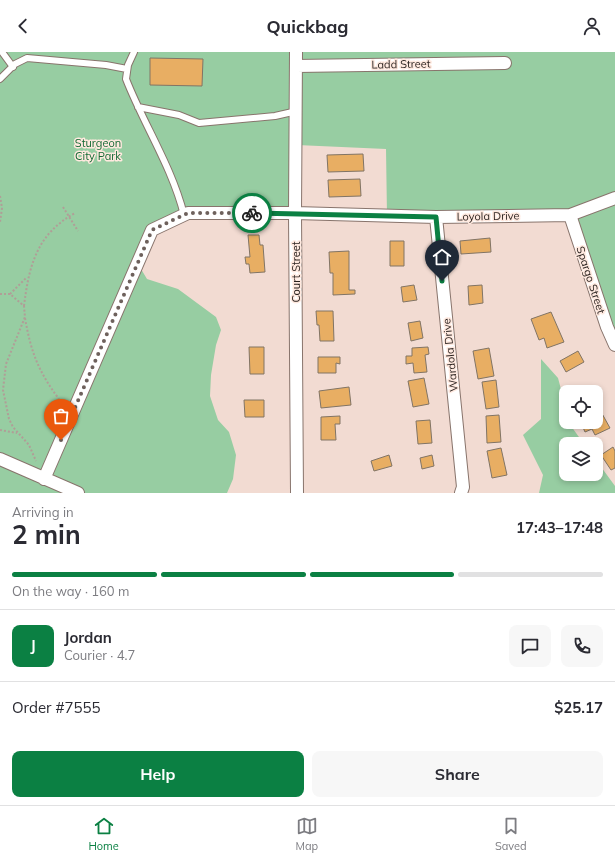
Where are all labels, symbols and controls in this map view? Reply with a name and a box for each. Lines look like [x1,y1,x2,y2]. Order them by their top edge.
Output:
icon: back [12,15,34,37]
text: Quickbag [266,15,349,38]
icon: person [581,15,603,37]
street label: Ladd Street [371,56,431,72]
park label: Sturgeon City Park [75,136,121,163]
courier [232,193,272,233]
icon: bike [241,202,263,224]
street label: Loyola Drive [456,208,520,224]
pin [425,240,459,281]
street label: Court Street [289,241,303,303]
street label: Spargo Street [573,244,609,316]
icon: home [431,246,453,268]
street label: Wardola Drive [439,318,461,392]
map controls [559,385,603,481]
button: locate [559,385,603,429]
pin [44,399,78,440]
icon: bag [50,405,72,427]
button: layers [559,437,603,481]
text: Arriving in [12,504,74,520]
text: 2 min [12,518,81,551]
text: 17:43–17:48 [516,518,603,537]
text: On the way · 160 m [12,583,129,599]
button: chat [509,625,551,667]
button: phone [561,625,603,667]
text: Jordan [64,628,112,647]
text: J [30,636,36,655]
text: Courier · 4.7 [64,647,135,663]
text: Order #7555 [12,698,100,717]
text: $25.17 [554,698,603,717]
button: Help [12,751,304,797]
button: Share [312,751,603,797]
tab: Home [88,815,119,853]
tab: Map [295,815,318,853]
tab: Saved [495,815,527,853]

